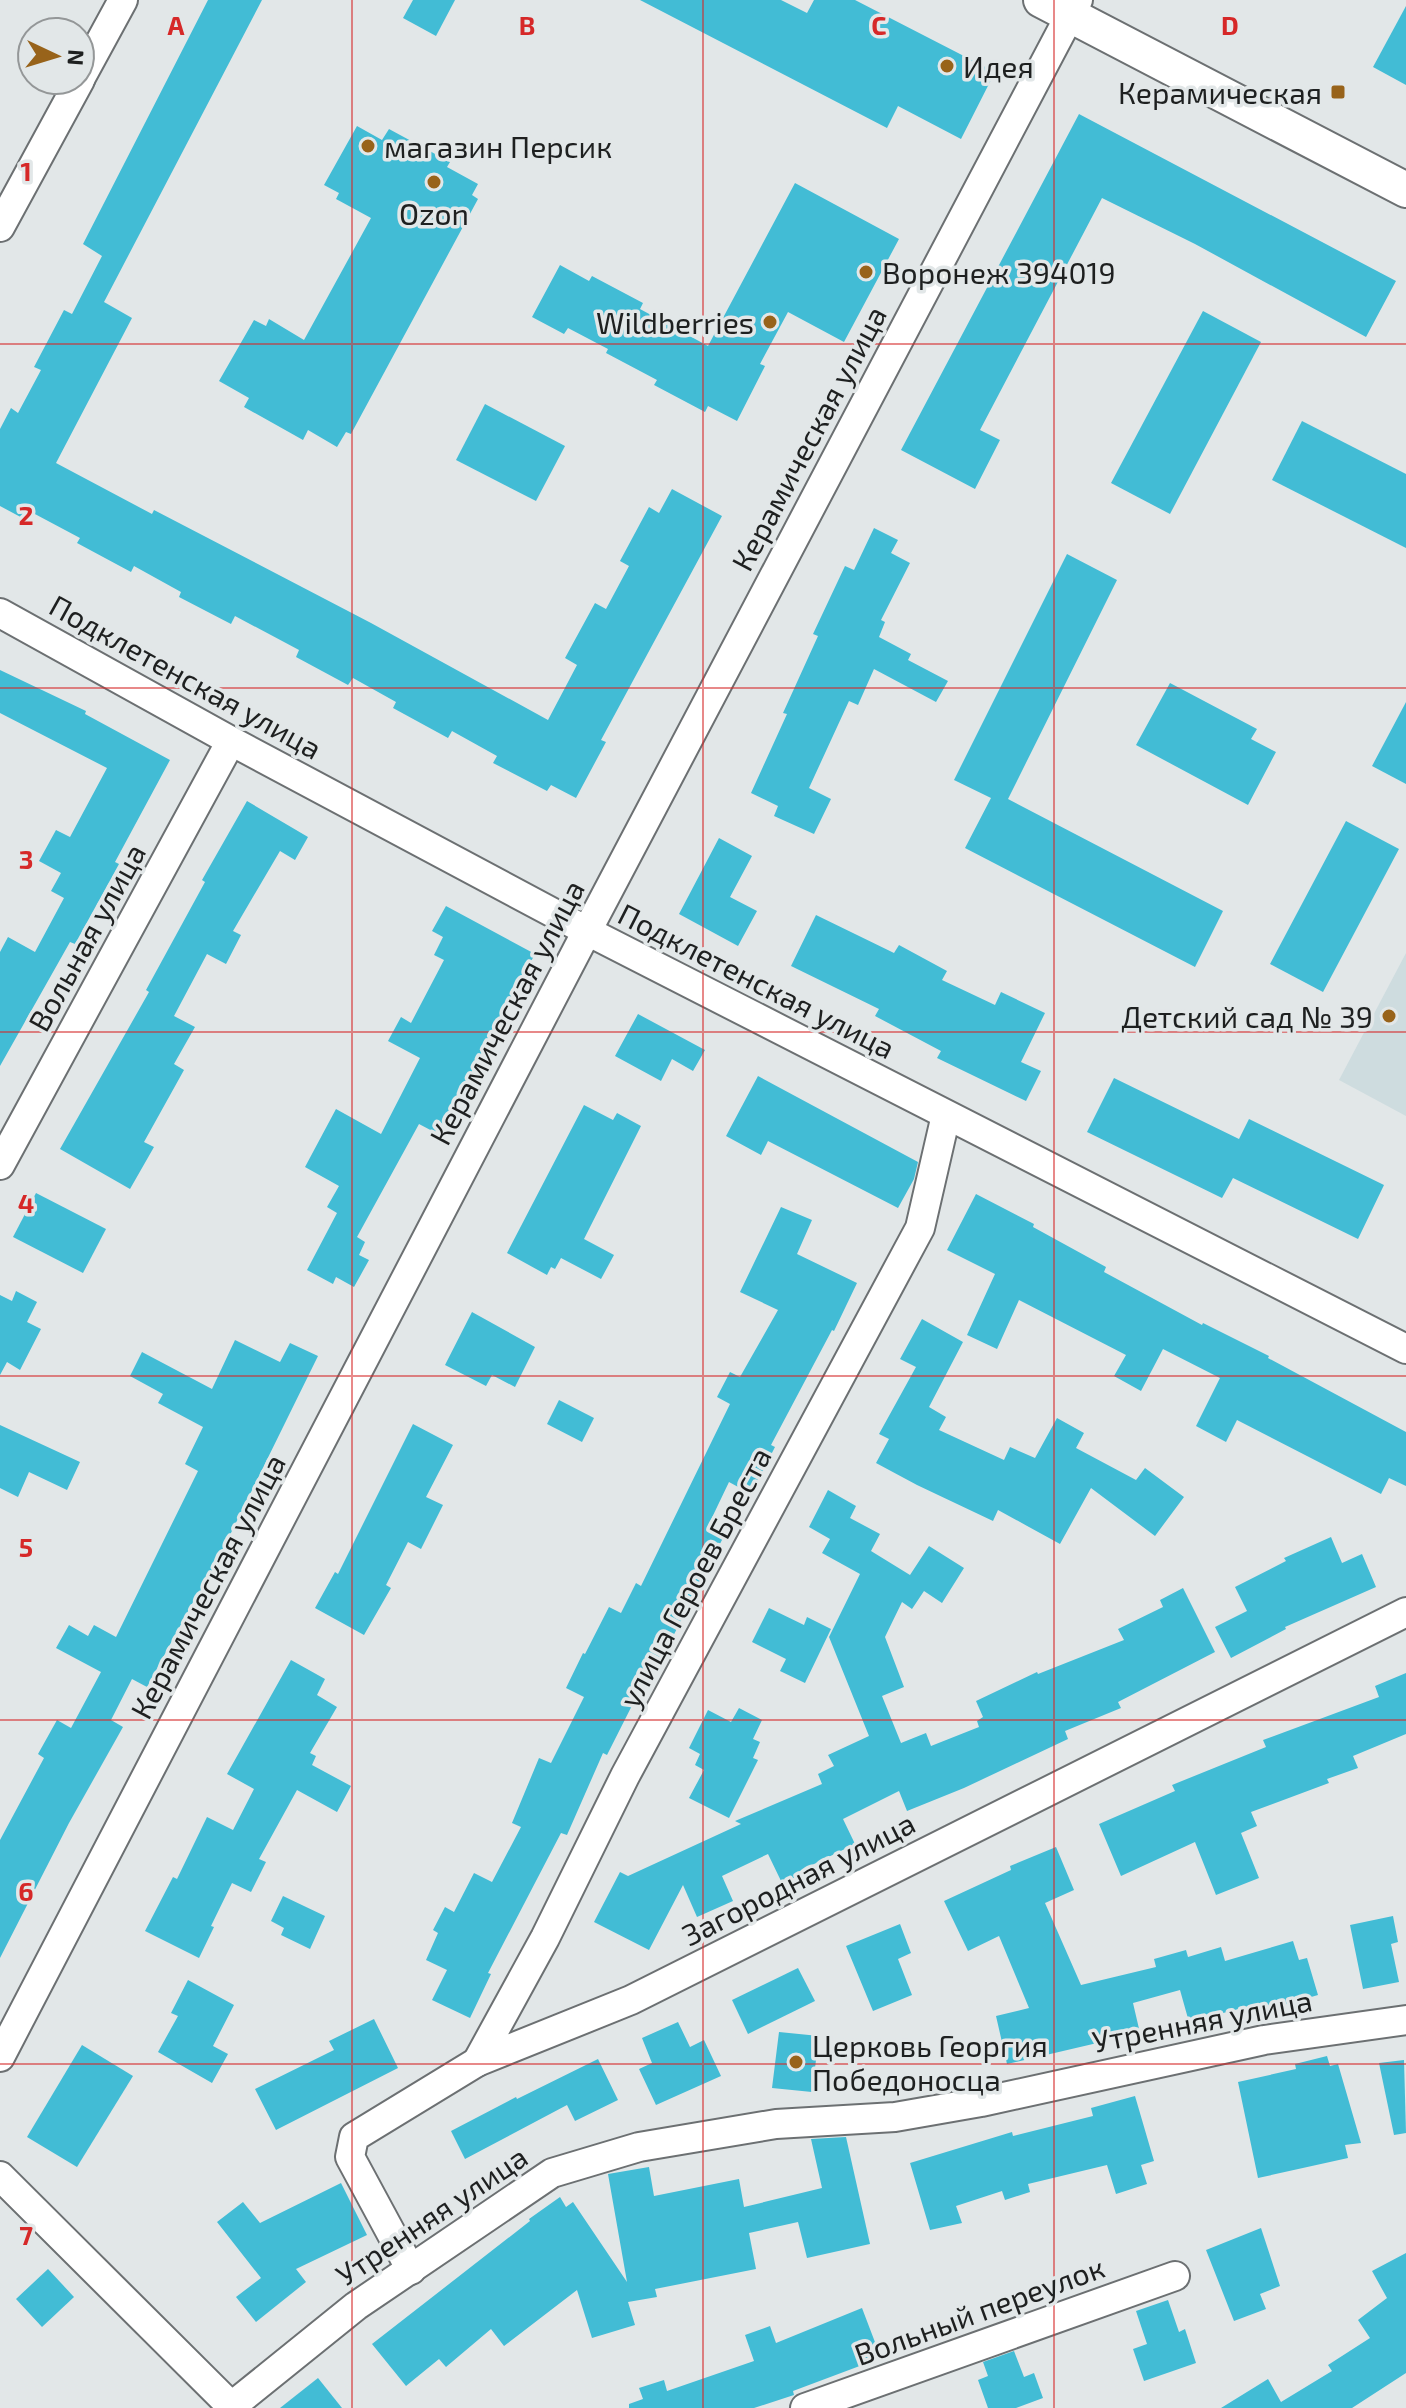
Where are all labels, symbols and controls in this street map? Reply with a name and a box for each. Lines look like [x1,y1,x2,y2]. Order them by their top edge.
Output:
text: A [168,9,185,40]
text: B [519,9,535,40]
text: C [871,9,887,40]
text: D [1221,9,1239,40]
north arrow [16,16,96,96]
place label: Идея [963,48,1034,84]
text: N [63,49,90,66]
marker: Идея [938,57,956,75]
place label: Керамическая [1118,74,1322,110]
marker: Керамическая [1329,83,1347,101]
place label: магазин Персик [384,128,612,164]
marker: магазин Персик [359,137,377,155]
text: 1 [20,155,32,186]
marker: Ozon [425,173,443,191]
place label: Ozon [399,195,469,231]
place label: Воронеж 394019 [882,254,1116,290]
marker: Воронеж 394019 [857,263,875,281]
street label: Керамическая улица [723,300,894,577]
place label: Wildberries [596,304,754,340]
marker: Wildberries [761,313,779,331]
text: 2 [18,499,34,530]
street label: Подклетенская улица [43,586,328,767]
street label: Вольная улица [20,837,153,1037]
text: 3 [19,843,33,874]
street label: Керамическая улица [421,874,592,1151]
street label: Подклетенская улица [612,895,901,1066]
place label: Детский сад № 39 [1121,998,1373,1034]
marker: Детский сад № 39 [1380,1007,1398,1025]
text: 4 [18,1187,34,1218]
street label: улица Героев Бреста [610,1441,779,1714]
street label: Керамическая улица [122,1448,293,1725]
text: 5 [19,1531,33,1562]
street label: Загородная улица [676,1804,921,1953]
text: 6 [18,1875,34,1906]
street label: Утренняя улица [1089,1981,1315,2060]
place label: Церковь Георгия Победоносца [812,2027,1048,2097]
marker: Церковь Георгия Победоносца [787,2053,805,2071]
street label: Утренняя улица [328,2138,534,2293]
text: 7 [19,2219,33,2250]
street label: Вольный переулок [849,2248,1109,2373]

